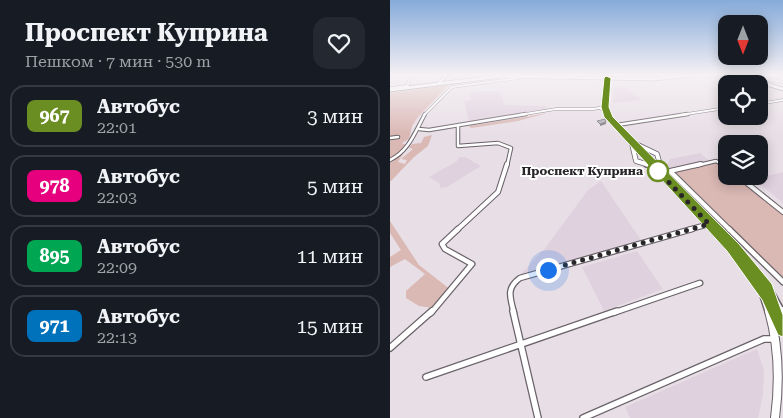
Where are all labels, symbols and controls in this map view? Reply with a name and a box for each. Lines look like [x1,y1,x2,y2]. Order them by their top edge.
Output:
north arrow [718,15,768,65]
map controls [718,15,768,185]
button: heart [313,17,365,69]
text: Проспект Куприна [25,19,268,47]
text: Пешком · 7 мин · 530 m [25,52,211,71]
button: locate [718,75,768,125]
text: Автобус [97,95,180,118]
text: 967 [39,105,70,126]
text: 3 мин [307,105,363,128]
text: 22:01 [97,118,137,137]
button: layers [718,135,768,185]
marker: Проспект Куприна [647,160,669,182]
place label: Проспект Куприна [522,164,643,178]
text: Автобус [97,165,180,188]
text: 978 [39,175,70,196]
text: 5 мин [307,175,363,198]
text: 22:03 [97,188,137,207]
text: Автобус [97,235,180,258]
text: 895 [39,245,70,266]
text: 11 мин [296,245,363,268]
text: 22:09 [97,258,137,277]
your location [536,258,561,283]
text: Автобус [97,305,180,328]
text: 971 [39,315,70,336]
text: 15 мин [296,315,363,338]
text: 22:13 [97,328,137,347]

